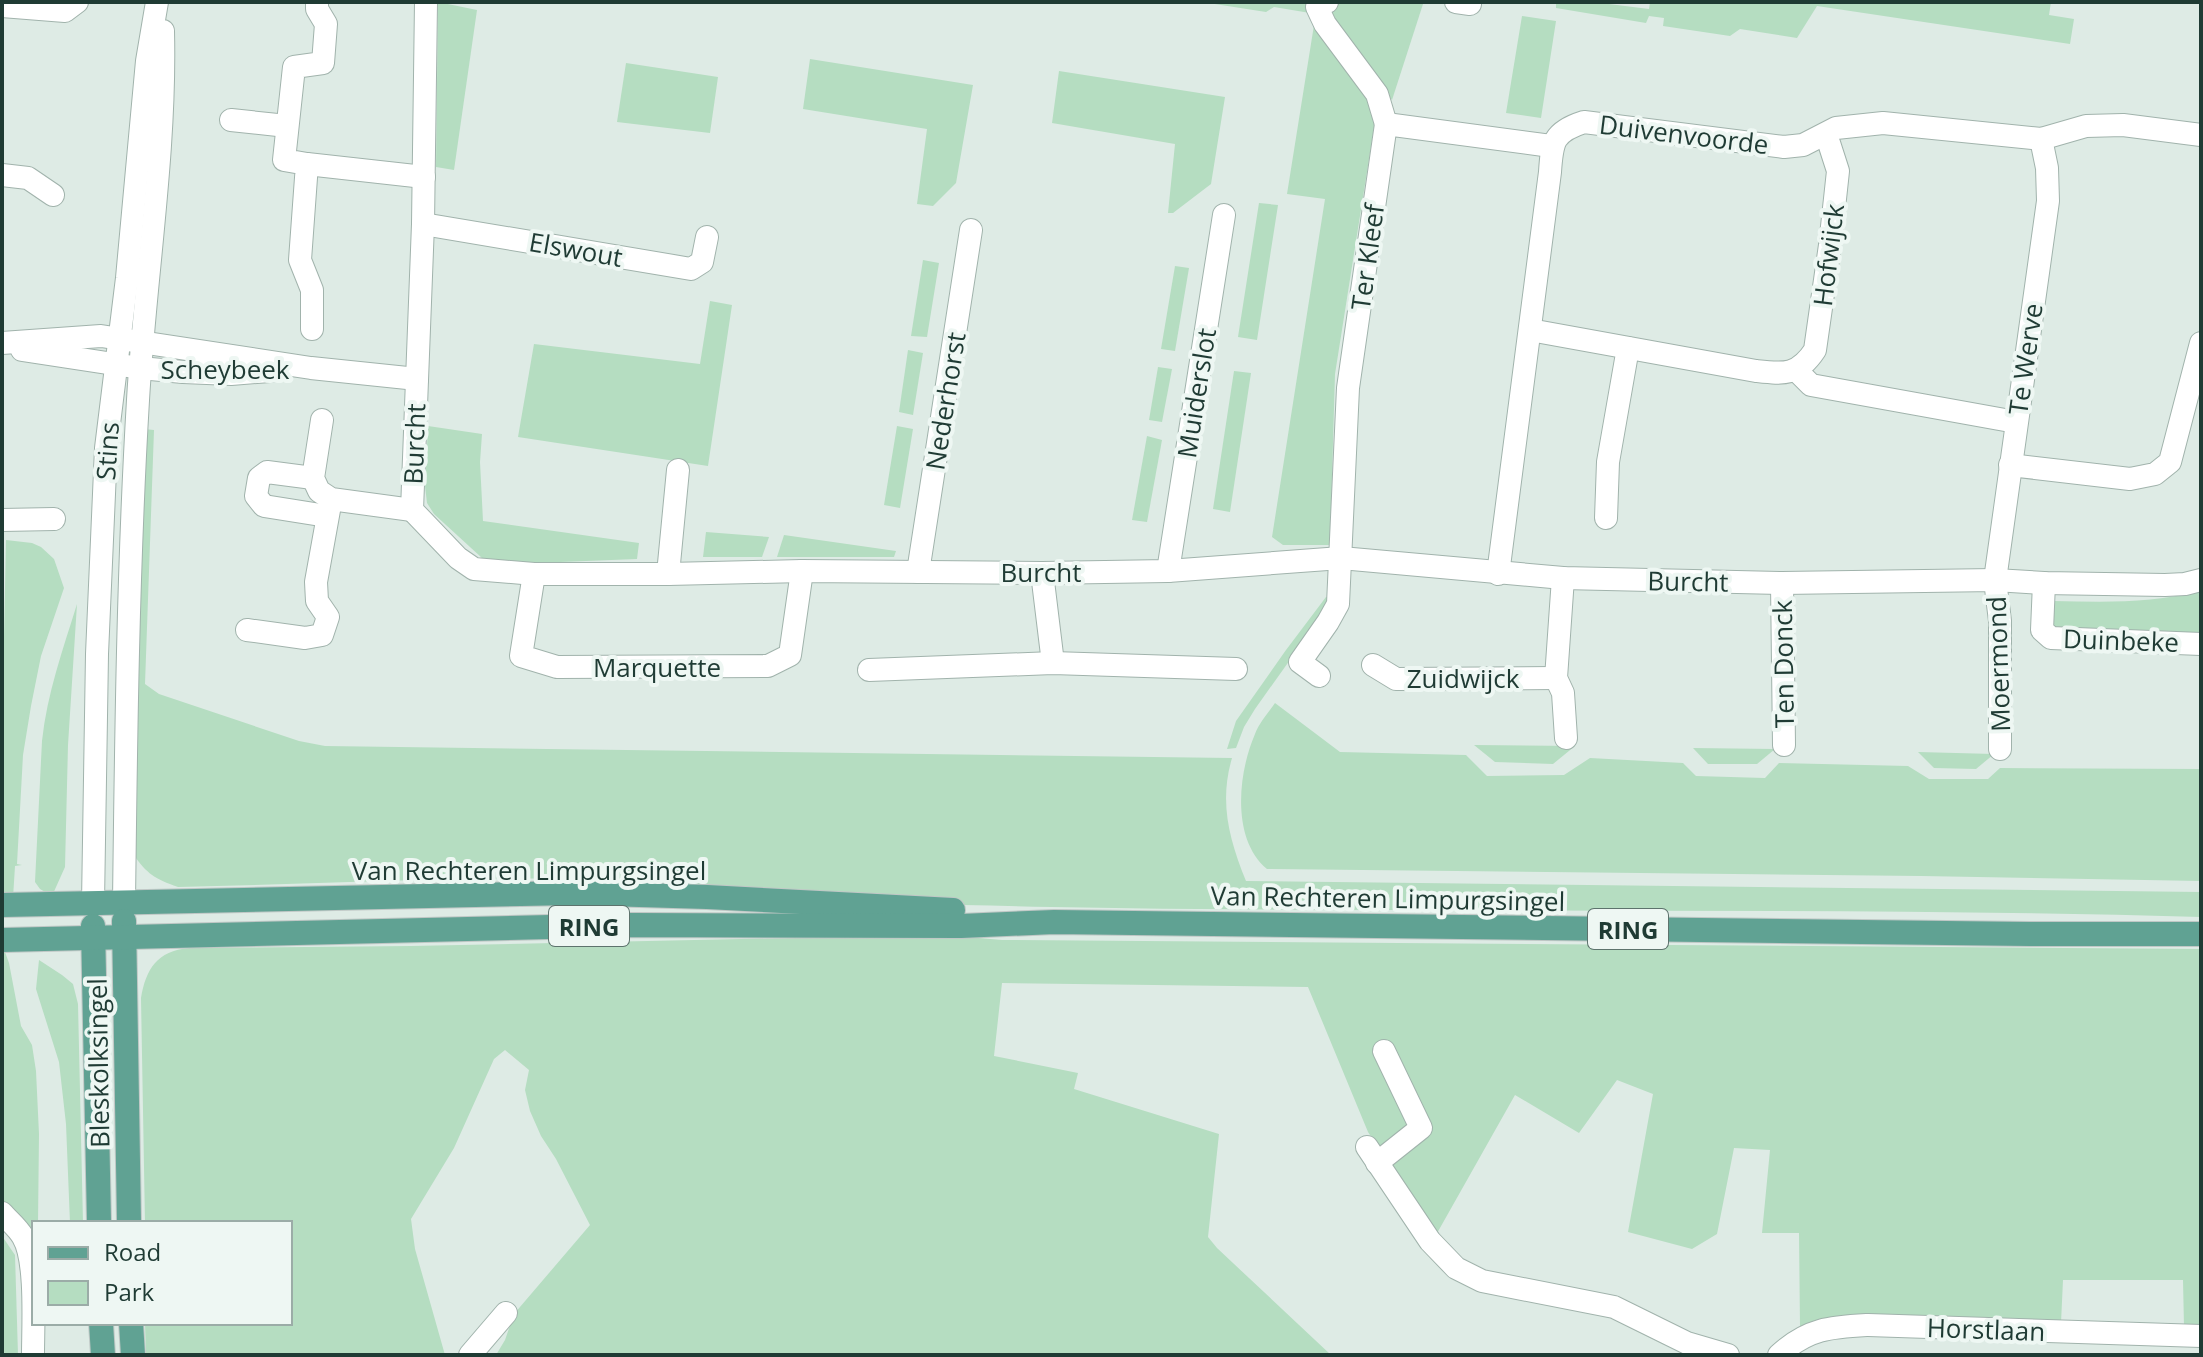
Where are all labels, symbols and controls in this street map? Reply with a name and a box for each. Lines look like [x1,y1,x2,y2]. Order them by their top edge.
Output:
street label: Duivenvoorde [1597,106,1771,162]
street label: Ter Kleef [1342,200,1392,312]
street label: Hofwijck [1804,201,1852,308]
street label: Elswout [526,223,626,275]
street label: Te Werve [1999,301,2051,417]
street label: Muiderslot [1168,326,1224,460]
street label: Nederhorst [916,329,974,473]
street label: Scheybeek [160,351,290,387]
street label: Burcht [395,403,433,485]
street label: Stins [87,421,127,481]
street label: Burcht [1000,554,1082,590]
street label: Burcht [1647,562,1729,600]
street label: Moermond [1978,595,2018,733]
street label: Ten Donck [1764,599,1802,728]
street label: Duinbeke [2062,620,2180,660]
street label: Marquette [593,649,721,685]
street label: Zuidwijck [1407,660,1520,696]
street label: Van Rechteren Limpurgsingel [352,852,706,888]
street label: Van Rechteren Limpurgsingel [1210,877,1566,919]
road number: RING [549,906,629,946]
road number: RING [1588,909,1668,949]
street label: Bleskolksingel [79,978,117,1148]
legend [32,1221,292,1325]
text: Road [104,1235,161,1268]
text: Park [104,1275,155,1308]
street label: Horstlaan [1926,1309,2046,1349]

